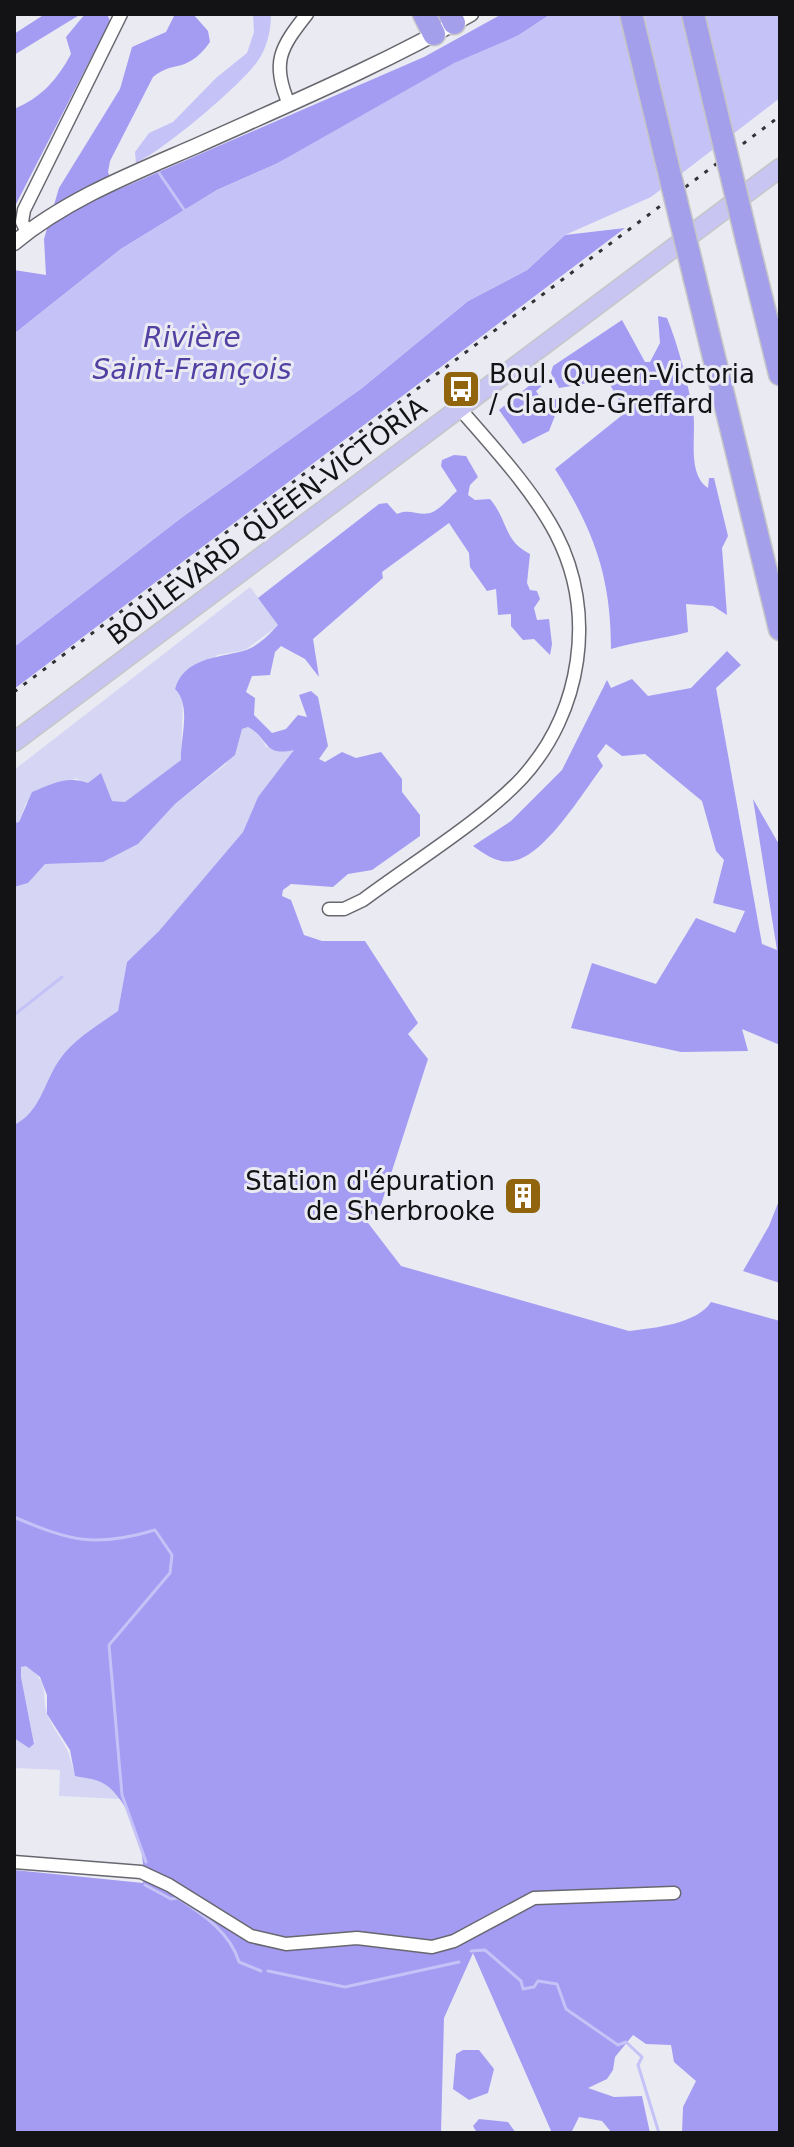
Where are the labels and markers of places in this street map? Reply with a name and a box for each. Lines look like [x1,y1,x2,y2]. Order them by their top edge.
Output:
place label: Boul. Queen-Victoria / Claude-Greffard [489,359,755,419]
bus stop icon: Boul. Queen-Victoria / Claude-Greffard [440,368,482,410]
place label: Station d'épuration de Sherbrooke [245,1166,495,1226]
building icon: Station d'épuration de Sherbrooke [502,1175,544,1217]

